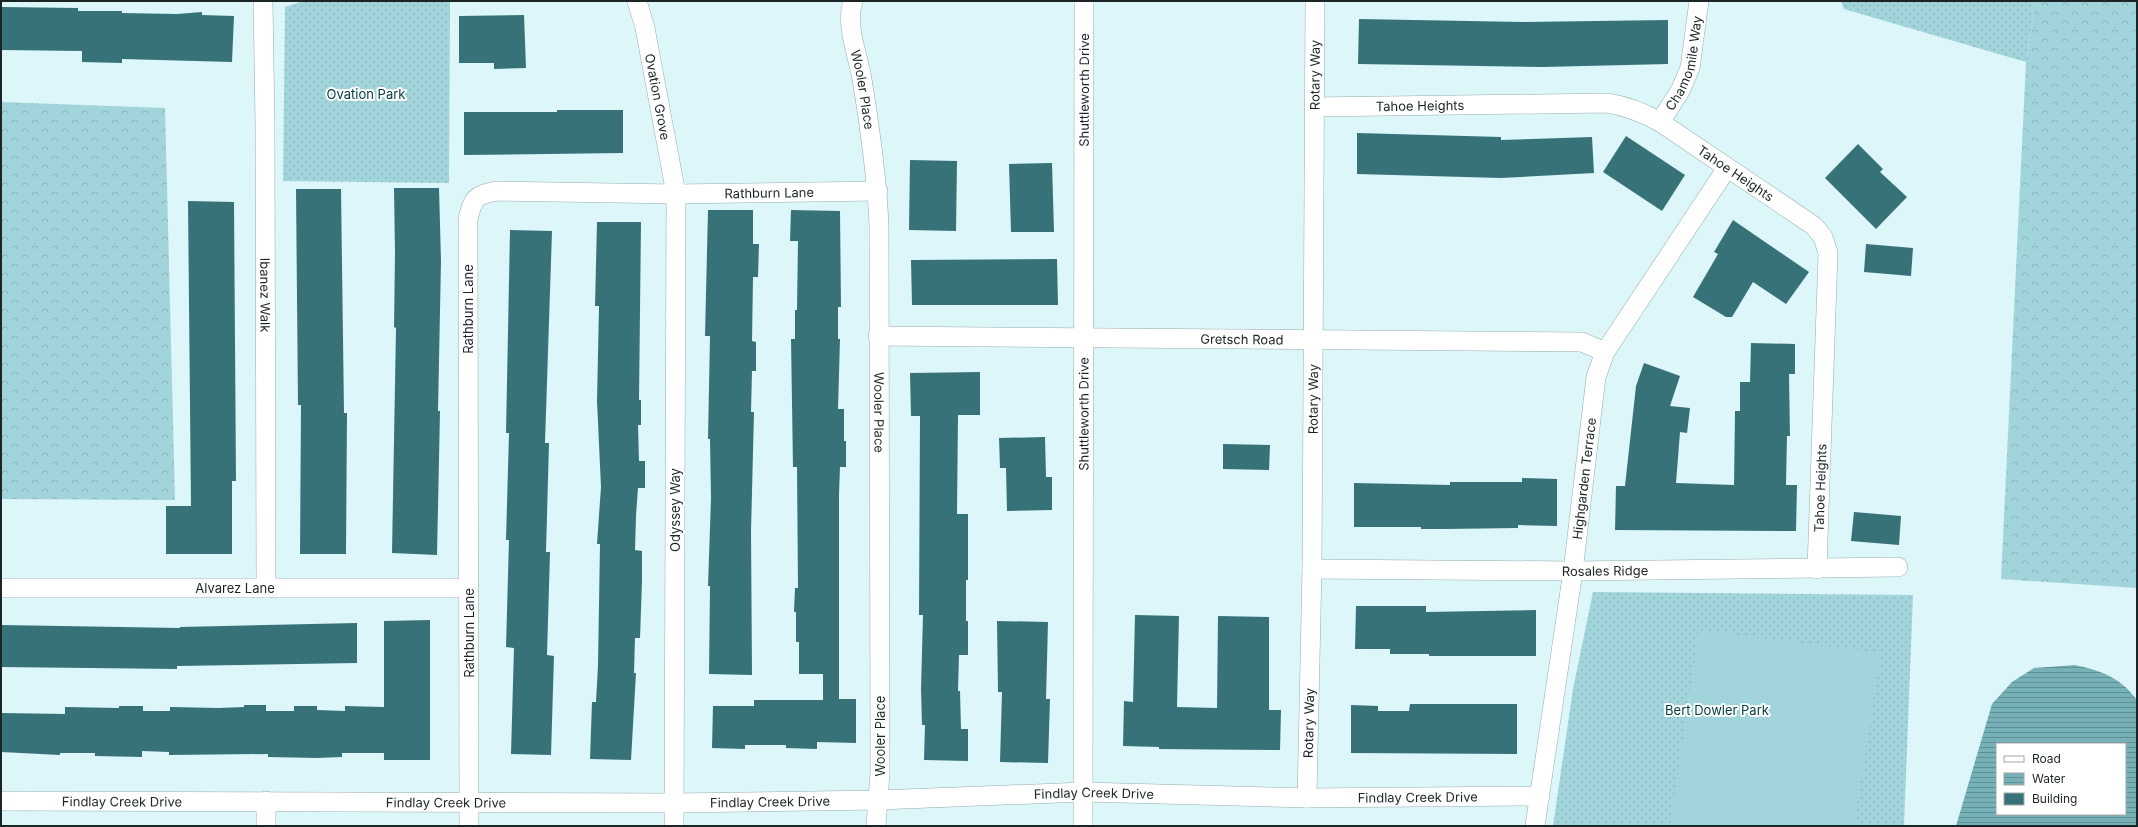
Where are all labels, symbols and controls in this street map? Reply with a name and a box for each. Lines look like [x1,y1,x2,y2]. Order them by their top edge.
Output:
street label: Chamomile Way [1662,15,1705,113]
street label: Shuttleworth Drive [1076,33,1092,147]
street label: Rotary Way [1306,40,1323,110]
street label: Wooler Place [847,48,878,131]
street label: Ovation Grove [642,52,674,141]
park label: Ovation Park [327,86,405,102]
street label: Tahoe Heights [1376,97,1465,114]
street label: Tahoe Heights [1695,142,1777,205]
street label: Rathburn Lane [724,184,814,201]
street label: Ibanez Walk [257,258,273,332]
street label: Rathburn Lane [460,264,476,354]
street label: Gretsch Road [1200,331,1284,347]
street label: Shuttleworth Drive [1075,357,1092,471]
street label: Rotary Way [1305,364,1321,434]
street label: Wooler Place [871,372,887,453]
street label: Highgarden Terrace [1569,417,1599,540]
street label: Tahoe Heights [1810,443,1830,533]
street label: Odyssey Way [667,468,683,552]
street label: Rosales Ridge [1562,562,1648,579]
street label: Alvarez Lane [195,580,275,596]
street label: Rathburn Lane [461,588,477,678]
street label: Rotary Way [1300,688,1317,758]
street label: Wooler Place [872,696,888,776]
park label: Bert Dowler Park [1665,702,1769,718]
legend [1996,743,2126,815]
text: Road [2032,751,2061,766]
text: Water [2032,771,2066,786]
street label: Findlay Creek Drive [1033,784,1154,802]
street label: Findlay Creek Drive [1358,789,1478,806]
text: Building [2032,791,2077,806]
street label: Findlay Creek Drive [62,793,182,810]
street label: Findlay Creek Drive [710,793,830,810]
street label: Findlay Creek Drive [386,794,506,811]

